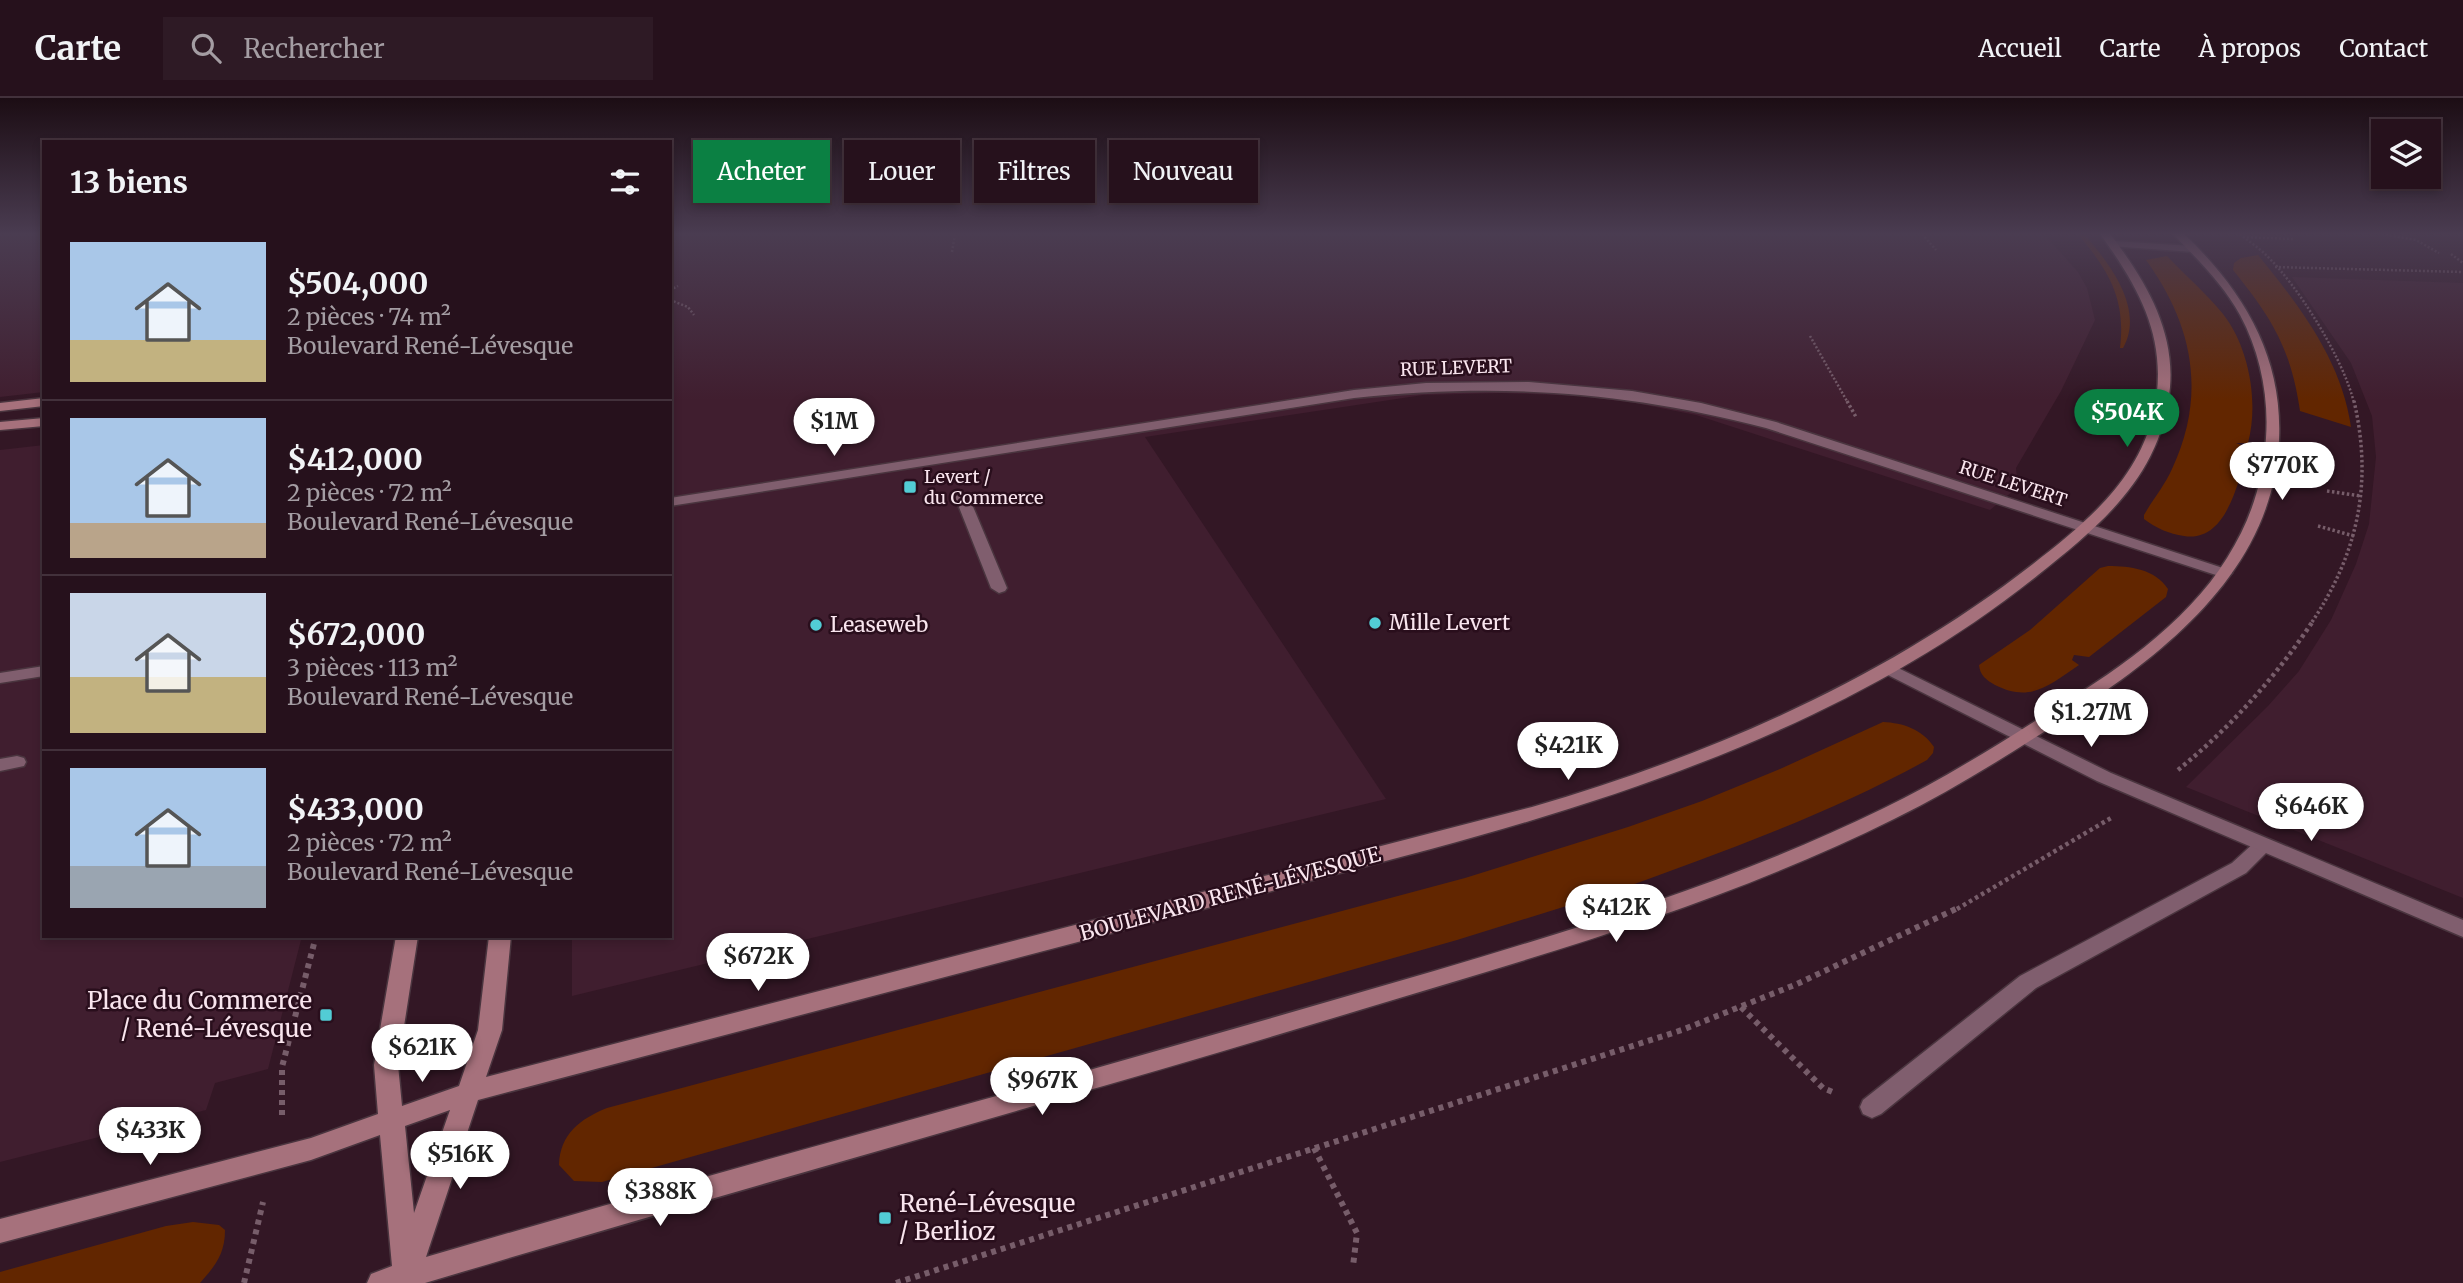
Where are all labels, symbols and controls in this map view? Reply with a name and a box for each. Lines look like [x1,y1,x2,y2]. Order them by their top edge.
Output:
search box [163,17,653,80]
text: Carte [35,28,121,69]
icon: search [187,29,225,67]
text: Rechercher [243,32,385,65]
text: Accueil [1978,33,2062,64]
text: Carte [2100,33,2161,64]
text: À propos [2199,33,2301,64]
text: Contact [2339,33,2428,64]
map controls [2371,119,2441,189]
button: layers [2371,119,2441,189]
chip: Acheter [693,140,830,203]
chip: Louer [844,140,960,203]
chip: Filtres [974,140,1095,203]
chip: Nouveau [1109,140,1258,203]
text: 13 biens [70,163,188,201]
icon: filters [606,163,644,201]
text: $504,000 [287,264,428,302]
icon: home [126,270,210,354]
text: 2 pièces · 74 m² [287,302,451,331]
text: Boulevard René-Lévesque [287,331,573,360]
street label: RUE LEVERT [1400,354,1513,381]
pin: $504K [2078,390,2176,449]
text: $504K [2090,397,2164,426]
pin: $1M [800,398,868,458]
text: $1M [810,406,858,435]
text: $412,000 [287,440,423,478]
pin: $770K [2233,442,2331,502]
icon: home [126,446,210,530]
text: $770K [2246,450,2318,479]
street label: RUE LEVERT [1956,455,2070,512]
place label: Levert / du Commerce [924,465,1043,509]
text: 2 pièces · 72 m² [287,478,452,507]
marker: Levert / du Commerce [902,479,918,495]
text: Boulevard René-Lévesque [287,507,573,536]
place label: Mille Levert [1389,609,1510,636]
place label: Leaseweb [830,611,928,638]
text: $672,000 [287,615,425,653]
marker: Mille Levert [1367,615,1383,631]
marker: Leaseweb [808,617,824,633]
icon: home [126,621,210,705]
text: 3 pièces · 113 m² [287,653,457,682]
text: Boulevard René-Lévesque [287,682,573,711]
pin: $1.27M [2034,690,2148,749]
text: $1.27M [2050,697,2132,726]
pin: $421K [1519,722,1617,782]
text: $421K [1533,730,1603,759]
pin: $646K [2262,784,2360,843]
text: $433,000 [287,790,424,828]
text: $646K [2274,791,2348,820]
icon: home [126,796,210,880]
text: 2 pièces · 72 m² [287,828,452,857]
street label: BOULEVARD RENÉ-LÉVESQUE [1076,839,1384,947]
text: Boulevard René-Lévesque [287,857,573,886]
pin: $412K [1567,884,1665,944]
text: $412K [1581,892,1651,921]
pin: $672K [709,934,807,993]
text: $672K [722,941,794,970]
place label: Place du Commerce / René-Lévesque [87,985,312,1044]
marker: Place du Commerce / René-Lévesque [318,1007,334,1023]
pin: $621K [373,1024,471,1084]
text: $621K [388,1032,456,1061]
pin: $967K [993,1058,1091,1117]
text: $967K [1006,1065,1078,1094]
pin: $433K [101,1108,199,1167]
text: $433K [115,1115,185,1144]
pin: $516K [411,1132,509,1191]
text: $516K [426,1139,494,1168]
pin: $388K [611,1168,709,1228]
text: $388K [624,1176,696,1205]
place label: René-Lévesque / Berlioz [899,1188,1075,1247]
marker: René-Lévesque / Berlioz [877,1210,893,1226]

